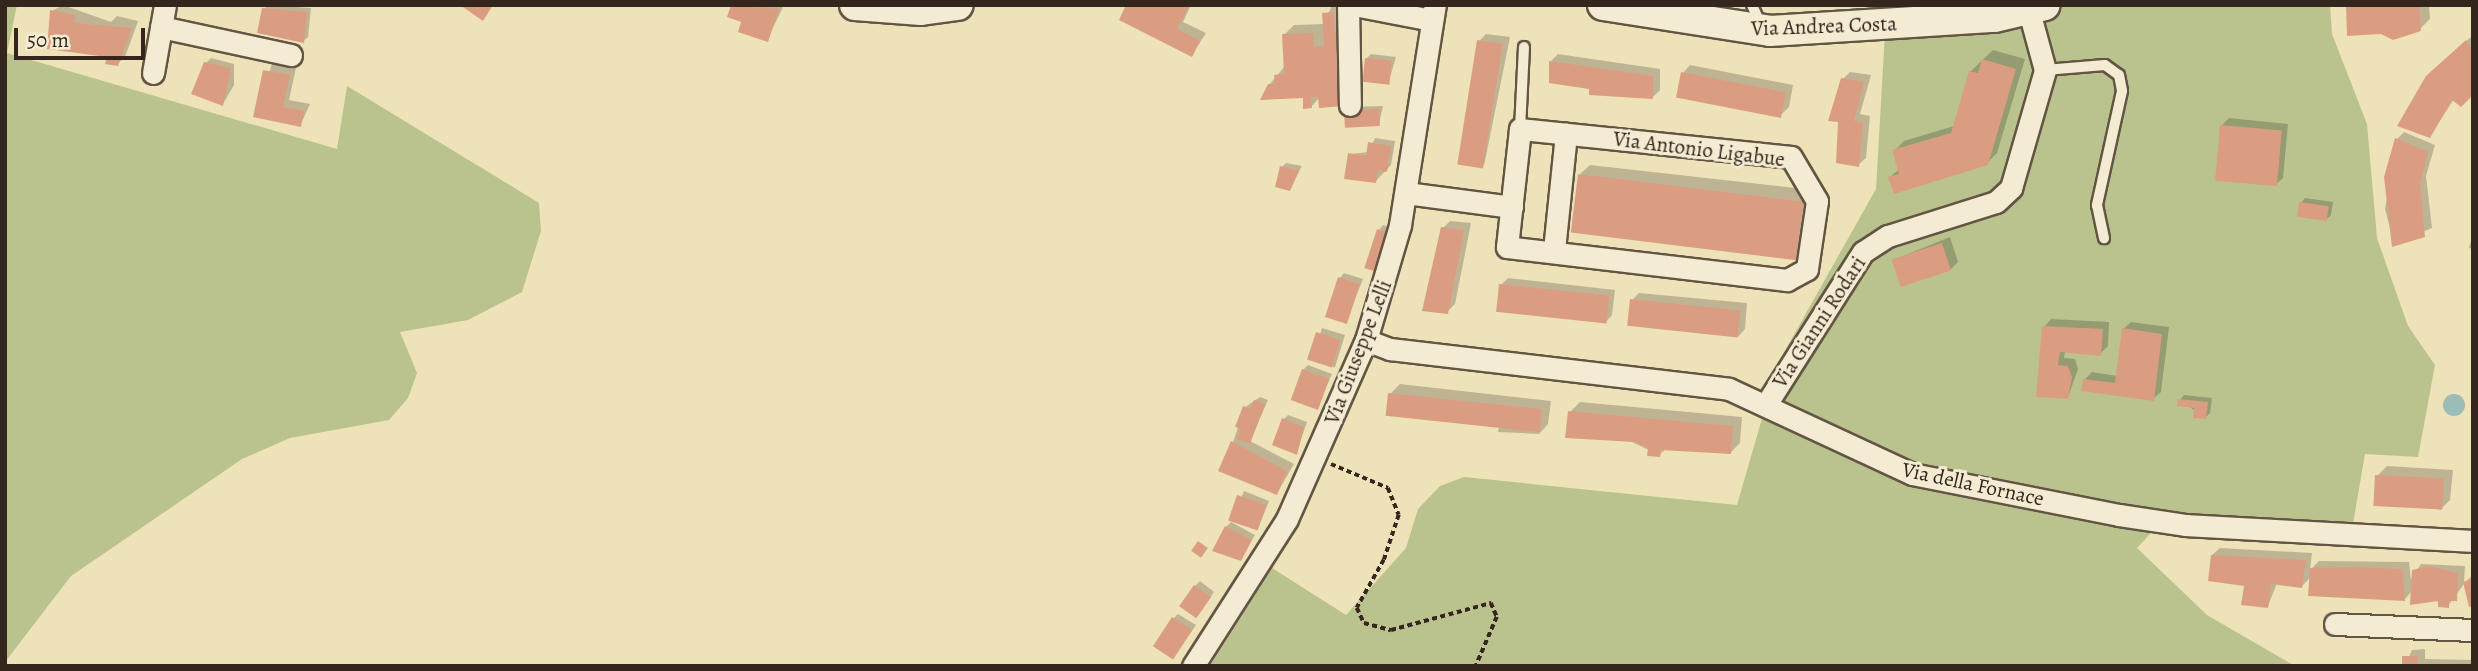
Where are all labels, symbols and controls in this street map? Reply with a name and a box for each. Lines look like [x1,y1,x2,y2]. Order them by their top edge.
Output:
street label: Via Andrea Costa [1751,11,1897,41]
scale bar [18,14,149,58]
text: 50 m [27,26,69,54]
street label: Via Antonio Ligabue [1612,126,1786,172]
street label: Via Gianni Rodari [1767,251,1871,393]
street label: Via Giuseppe Lelli [1319,276,1397,428]
street label: Via della Fornace [1900,457,2046,511]

